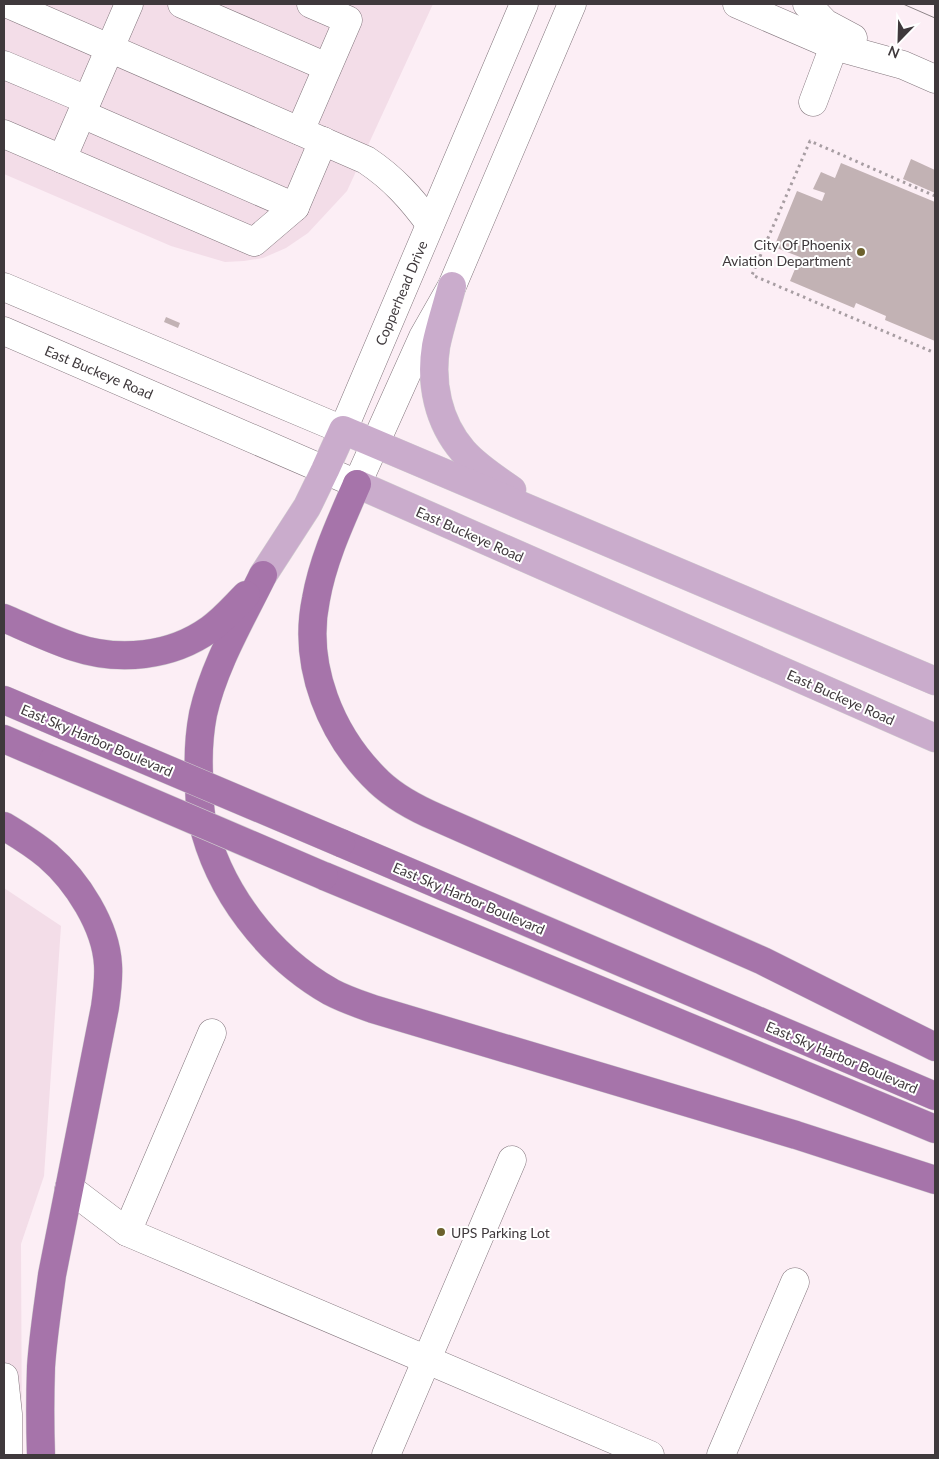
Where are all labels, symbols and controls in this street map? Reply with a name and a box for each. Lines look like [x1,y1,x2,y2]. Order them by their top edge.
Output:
north arrow [874,15,924,65]
text: N [885,42,902,62]
place label: City Of Phoenix Aviation Department [722,236,851,269]
street label: Copperhead Drive [371,238,431,348]
marker: City Of Phoenix Aviation Department [855,246,867,258]
street label: East Buckeye Road [42,342,156,402]
street label: East Buckeye Road [414,503,526,565]
street label: East Buckeye Road [785,666,897,728]
street label: East Sky Harbor Boulevard [19,700,175,780]
street label: East Sky Harbor Boulevard [391,858,547,938]
street label: East Sky Harbor Boulevard [764,1017,920,1097]
place label: UPS Parking Lot [451,1224,550,1241]
marker: UPS Parking Lot [435,1226,447,1238]

